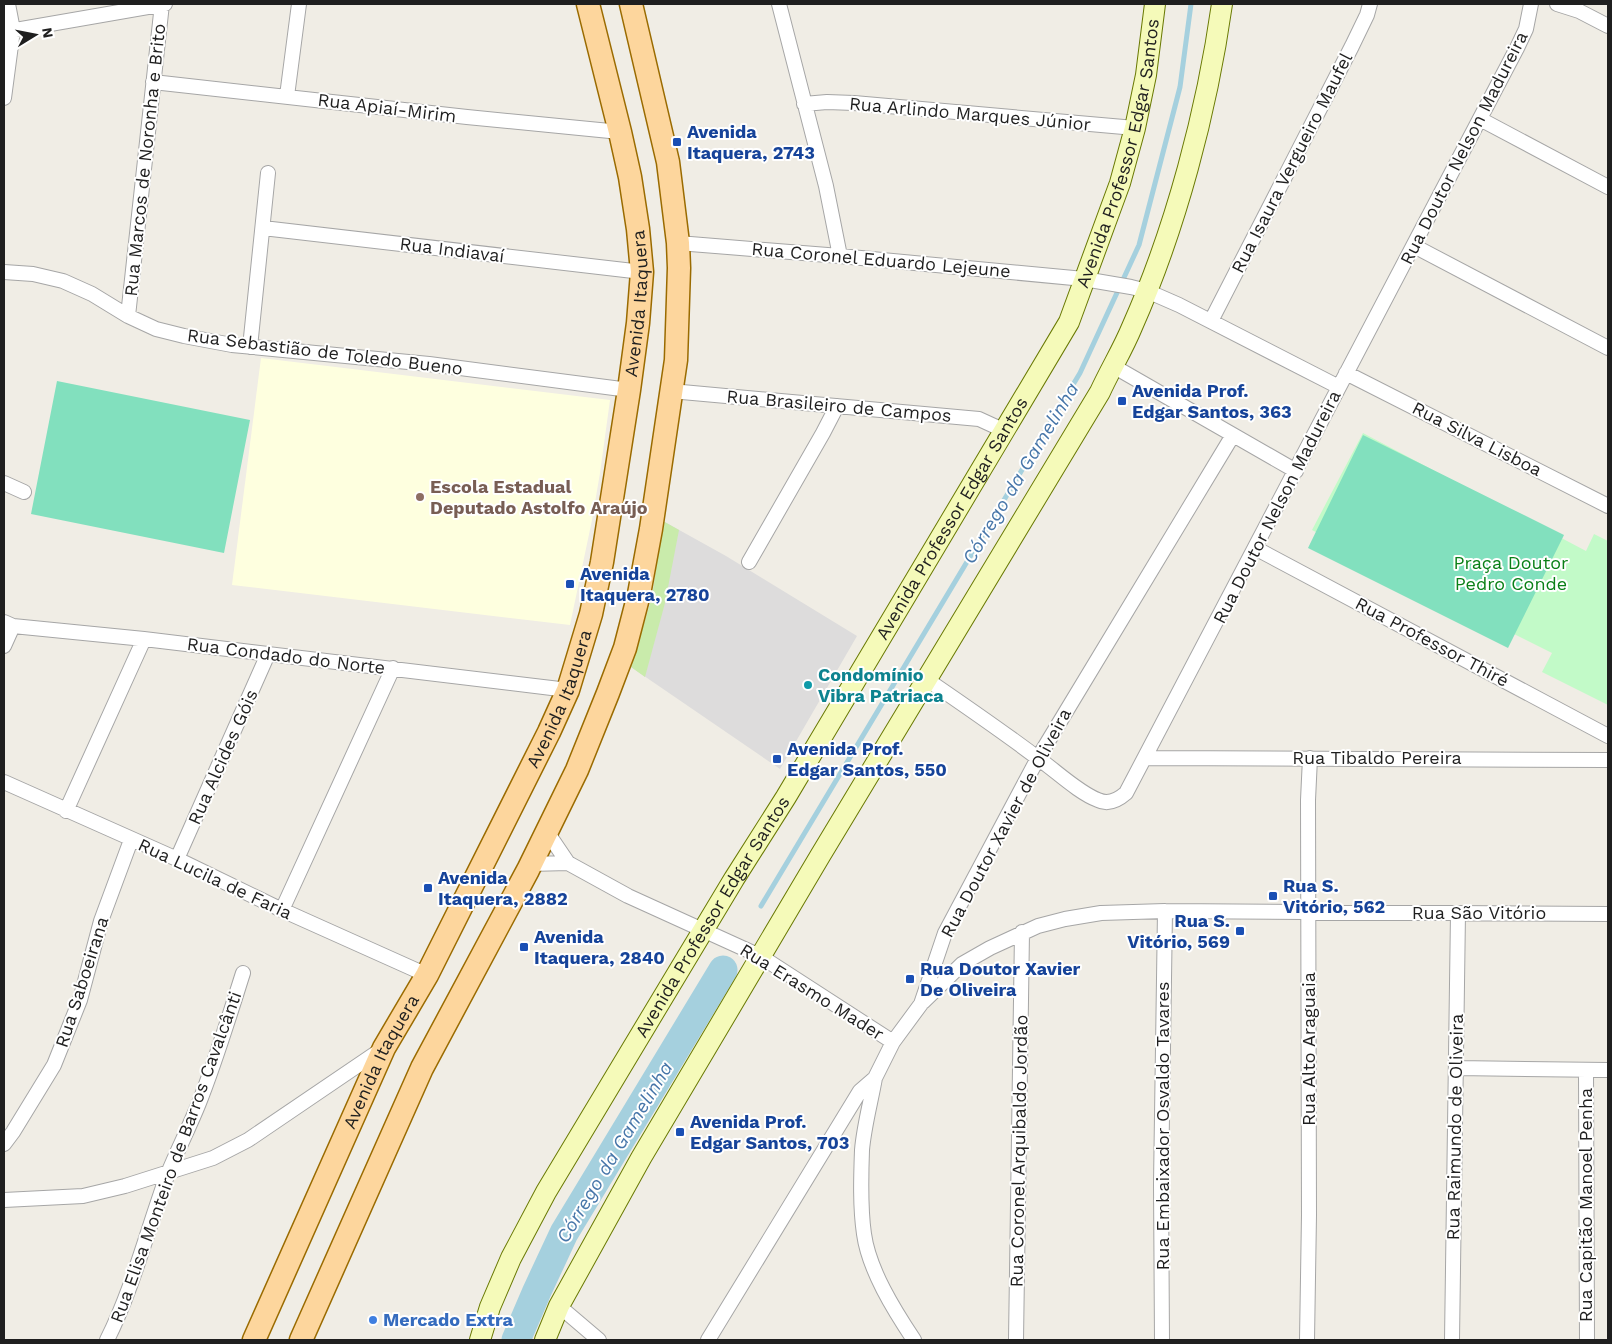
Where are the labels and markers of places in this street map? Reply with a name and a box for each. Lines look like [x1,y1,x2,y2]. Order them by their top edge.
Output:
place label: Avenida Itaquera, 2743 [687,121,815,163]
marker: Avenida Itaquera, 2743 [671,136,683,148]
place label: Avenida Prof. Edgar Santos, 363 [1132,380,1292,422]
marker: Avenida Prof. Edgar Santos, 363 [1116,395,1128,407]
place label: Escola Estadual Deputado Astolfo Araújo [430,476,648,518]
marker: Escola Estadual Deputado Astolfo Araújo [414,491,426,503]
place label: Avenida Itaquera, 2780 [580,563,710,605]
marker: Avenida Itaquera, 2780 [564,578,576,590]
place label: Condomínio Vibra Patriaca [818,664,944,706]
marker: Condomínio Vibra Patriaca [802,679,814,691]
place label: Avenida Prof. Edgar Santos, 550 [787,738,947,780]
marker: Avenida Prof. Edgar Santos, 550 [771,753,783,765]
place label: Avenida Itaquera, 2882 [438,867,568,909]
place label: Rua S. Vitório, 562 [1283,875,1385,917]
marker: Avenida Itaquera, 2882 [422,882,434,894]
marker: Rua S. Vitório, 562 [1267,890,1279,902]
place label: Rua S. Vitório, 569 [1127,910,1230,952]
marker: Rua S. Vitório, 569 [1234,925,1246,937]
place label: Avenida Itaquera, 2840 [534,926,665,968]
marker: Avenida Itaquera, 2840 [518,941,530,953]
place label: Rua Doutor Xavier De Oliveira [920,958,1081,1000]
marker: Rua Doutor Xavier De Oliveira [904,973,916,985]
place label: Avenida Prof. Edgar Santos, 703 [690,1111,849,1153]
marker: Avenida Prof. Edgar Santos, 703 [674,1126,686,1138]
place label: Mercado Extra [383,1309,514,1330]
marker: Mercado Extra [367,1314,379,1326]

